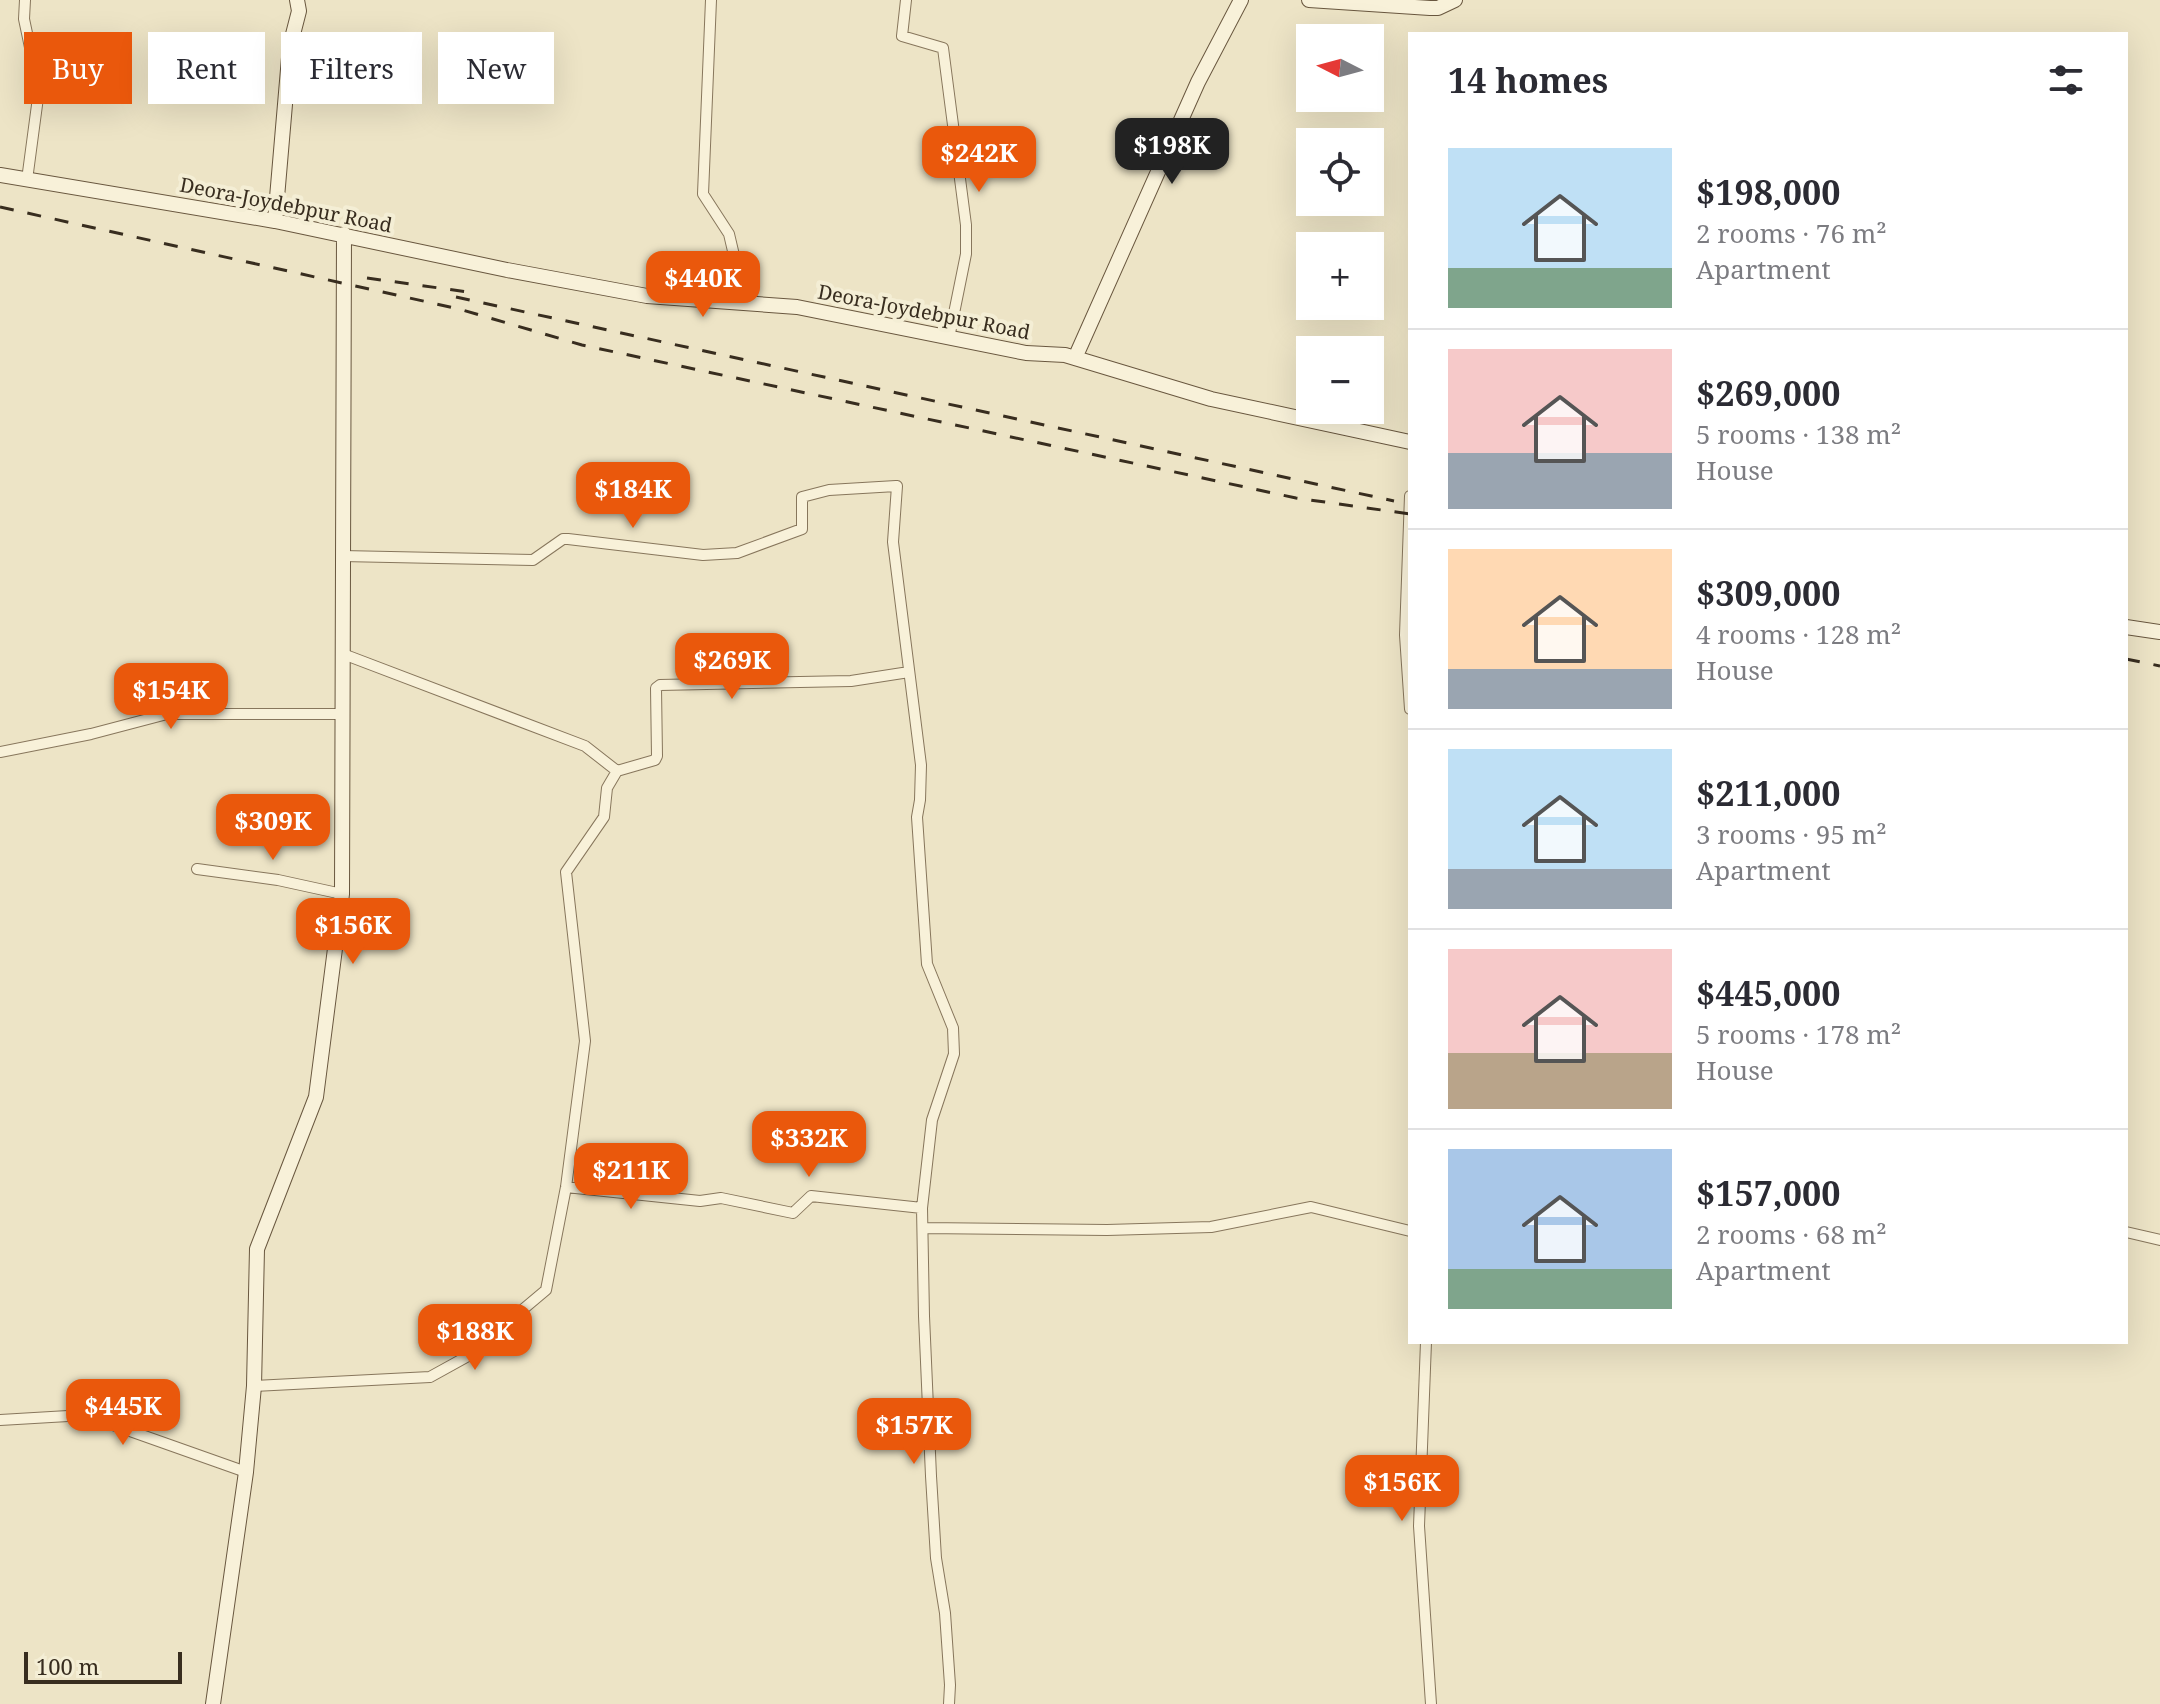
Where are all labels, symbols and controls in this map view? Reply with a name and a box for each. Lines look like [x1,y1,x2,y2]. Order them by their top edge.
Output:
north arrow [1296,24,1384,112]
map controls [1296,24,1384,424]
chip: Buy [24,32,132,104]
chip: Rent [148,32,265,104]
chip: Filters [281,32,422,104]
chip: New [438,32,554,104]
text: 14 homes [1448,57,1608,103]
icon: filters [2044,58,2088,102]
pin: $198K [1116,118,1228,186]
pin: $242K [923,126,1035,194]
text: $198K [1133,126,1211,162]
button: locate [1296,128,1384,216]
text: $242K [940,134,1018,170]
text: $198,000 [1696,169,1840,215]
street label: Deora-Joydebpur Road [178,171,395,238]
icon: home [1512,180,1608,276]
text: 2 rooms · 76 m² [1696,215,1887,251]
button: + [1296,232,1384,320]
pin: $440K [647,251,759,319]
text: Apartment [1696,251,1831,287]
text: $440K [664,259,742,295]
street label: Deora-Joydebpur Road [816,278,1033,345]
button: − [1296,336,1384,424]
text: $269,000 [1696,370,1840,416]
icon: home [1512,381,1608,477]
text: 5 rooms · 138 m² [1696,416,1901,452]
text: House [1696,452,1774,488]
pin: $184K [577,462,689,530]
text: $184K [594,470,672,506]
text: $309,000 [1696,570,1840,616]
icon: home [1512,581,1608,677]
text: 4 rooms · 128 m² [1696,616,1901,652]
pin: $269K [676,633,788,701]
text: $269K [693,641,771,677]
text: House [1696,652,1774,688]
pin: $154K [115,663,227,731]
text: $154K [132,671,210,707]
text: $211,000 [1696,770,1840,816]
icon: home [1512,781,1608,877]
pin: $309K [217,794,329,862]
text: $309K [234,802,312,838]
text: 3 rooms · 95 m² [1696,816,1887,852]
text: Apartment [1696,852,1831,888]
pin: $156K [297,898,409,966]
text: $156K [314,906,392,942]
text: $445,000 [1696,970,1840,1016]
icon: home [1512,981,1608,1077]
text: 5 rooms · 178 m² [1696,1016,1901,1052]
text: House [1696,1052,1774,1088]
pin: $332K [753,1111,865,1179]
text: $332K [770,1119,848,1155]
pin: $211K [575,1143,687,1211]
text: $211K [592,1151,670,1187]
text: $157,000 [1696,1170,1840,1216]
icon: home [1512,1181,1608,1277]
text: 2 rooms · 68 m² [1696,1216,1887,1252]
text: Apartment [1696,1252,1831,1288]
pin: $188K [419,1304,531,1372]
text: $188K [436,1312,514,1348]
pin: $445K [67,1379,179,1447]
text: $445K [84,1387,162,1423]
pin: $157K [858,1398,970,1466]
text: $157K [875,1406,953,1442]
pin: $156K [1346,1455,1458,1523]
text: $156K [1363,1463,1441,1499]
scale bar [24,1648,182,1684]
text: 100 m [36,1651,99,1681]

